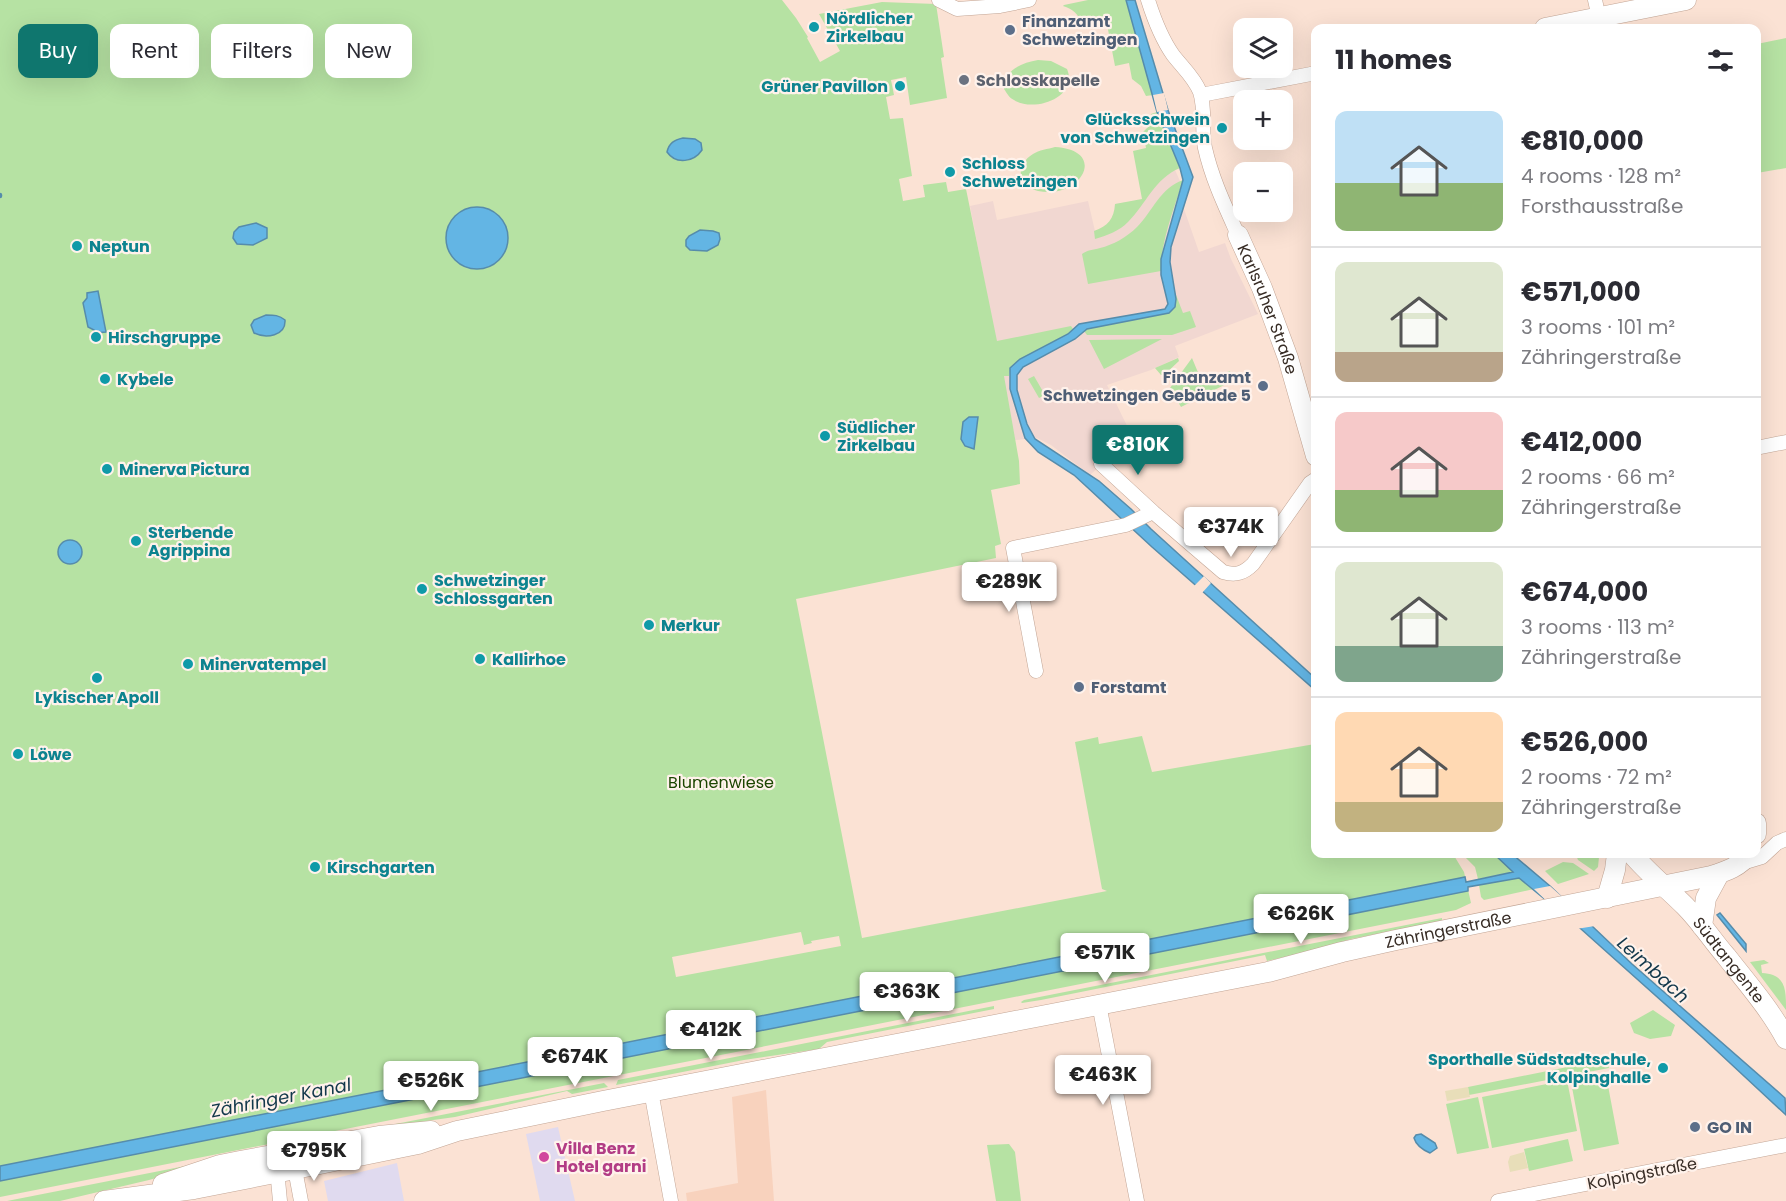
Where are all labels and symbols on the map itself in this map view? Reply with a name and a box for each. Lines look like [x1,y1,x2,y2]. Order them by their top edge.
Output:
place label: Nördlicher Zirkelbau [826,7,913,48]
place label: Finanzamt Schwetzingen [1022,10,1137,51]
marker: Nördlicher Zirkelbau [807,20,821,34]
marker: Finanzamt Schwetzingen [1003,23,1017,37]
place label: Schlosskapelle [976,69,1100,92]
marker: Schlosskapelle [957,73,971,87]
place label: Grüner Pavillon [761,75,888,98]
marker: Grüner Pavillon [893,79,907,93]
place label: Glücksschwein von Schwetzingen [1060,108,1210,149]
marker: Glücksschwein von Schwetzingen [1215,121,1229,135]
place label: Schloss Schwetzingen [962,152,1077,193]
marker: Schloss Schwetzingen [943,165,957,179]
place label: Neptun [89,235,150,258]
marker: Neptun [70,239,84,253]
street label: Karlsruher Straße [1232,240,1303,377]
place label: Hirschgruppe [108,326,221,349]
marker: Hirschgruppe [89,330,103,344]
place label: Finanzamt Schwetzingen Gebäude 5 [1043,366,1251,407]
place label: Kybele [117,368,174,391]
marker: Kybele [98,372,112,386]
marker: Finanzamt Schwetzingen Gebäude 5 [1256,379,1270,393]
place label: Südlicher Zirkelbau [837,416,915,457]
pin: €810K [1096,425,1180,476]
marker: Südlicher Zirkelbau [818,429,832,443]
place label: Minerva Pictura [119,458,250,481]
marker: Minerva Pictura [100,462,114,476]
pin: €374K [1189,507,1273,558]
place label: Sterbende Agrippina [148,521,233,562]
marker: Sterbende Agrippina [129,534,143,548]
pin: €289K [967,562,1051,613]
place label: Schwetzinger Schlossgarten [434,569,553,610]
marker: Schwetzinger Schlossgarten [415,582,429,596]
place label: Merkur [661,614,720,637]
marker: Merkur [642,618,656,632]
place label: Kallirhoe [492,648,566,671]
marker: Kallirhoe [473,652,487,666]
place label: Minervatempel [200,653,327,676]
marker: Minervatempel [181,657,195,671]
marker: Lykischer Apoll [90,671,104,685]
place label: Forstamt [1091,676,1167,699]
marker: Forstamt [1072,680,1086,694]
place label: Lykischer Apoll [35,686,159,709]
place label: Löwe [30,743,72,766]
marker: Löwe [11,747,25,761]
park label: Blumenwiese [668,771,774,794]
place label: Kirschgarten [327,856,435,879]
marker: Kirschgarten [308,860,322,874]
pin: €626K [1259,894,1343,945]
street label: Zähringerstraße [1383,906,1514,954]
street label: Südtangente [1687,912,1770,1008]
water label: Leimbach [1612,931,1695,1009]
pin: €571K [1063,933,1147,984]
pin: €363K [865,972,949,1023]
pin: €412K [669,1010,753,1061]
pin: €674K [533,1037,617,1088]
place label: Sporthalle Südstadtschule, Kolpinghalle [1428,1048,1651,1089]
pin: €463K [1061,1055,1145,1106]
pin: €526K [389,1061,473,1112]
marker: Sporthalle Südstadtschule, Kolpinghalle [1656,1061,1670,1075]
water label: Zähringer Kanal [208,1072,354,1124]
place label: GO IN [1707,1116,1752,1139]
marker: GO IN [1688,1120,1702,1134]
pin: €795K [272,1131,356,1182]
place label: Villa Benz Hotel garni [556,1137,646,1178]
marker: Villa Benz Hotel garni [537,1150,551,1164]
street label: Kolpingstraße [1585,1152,1699,1195]

